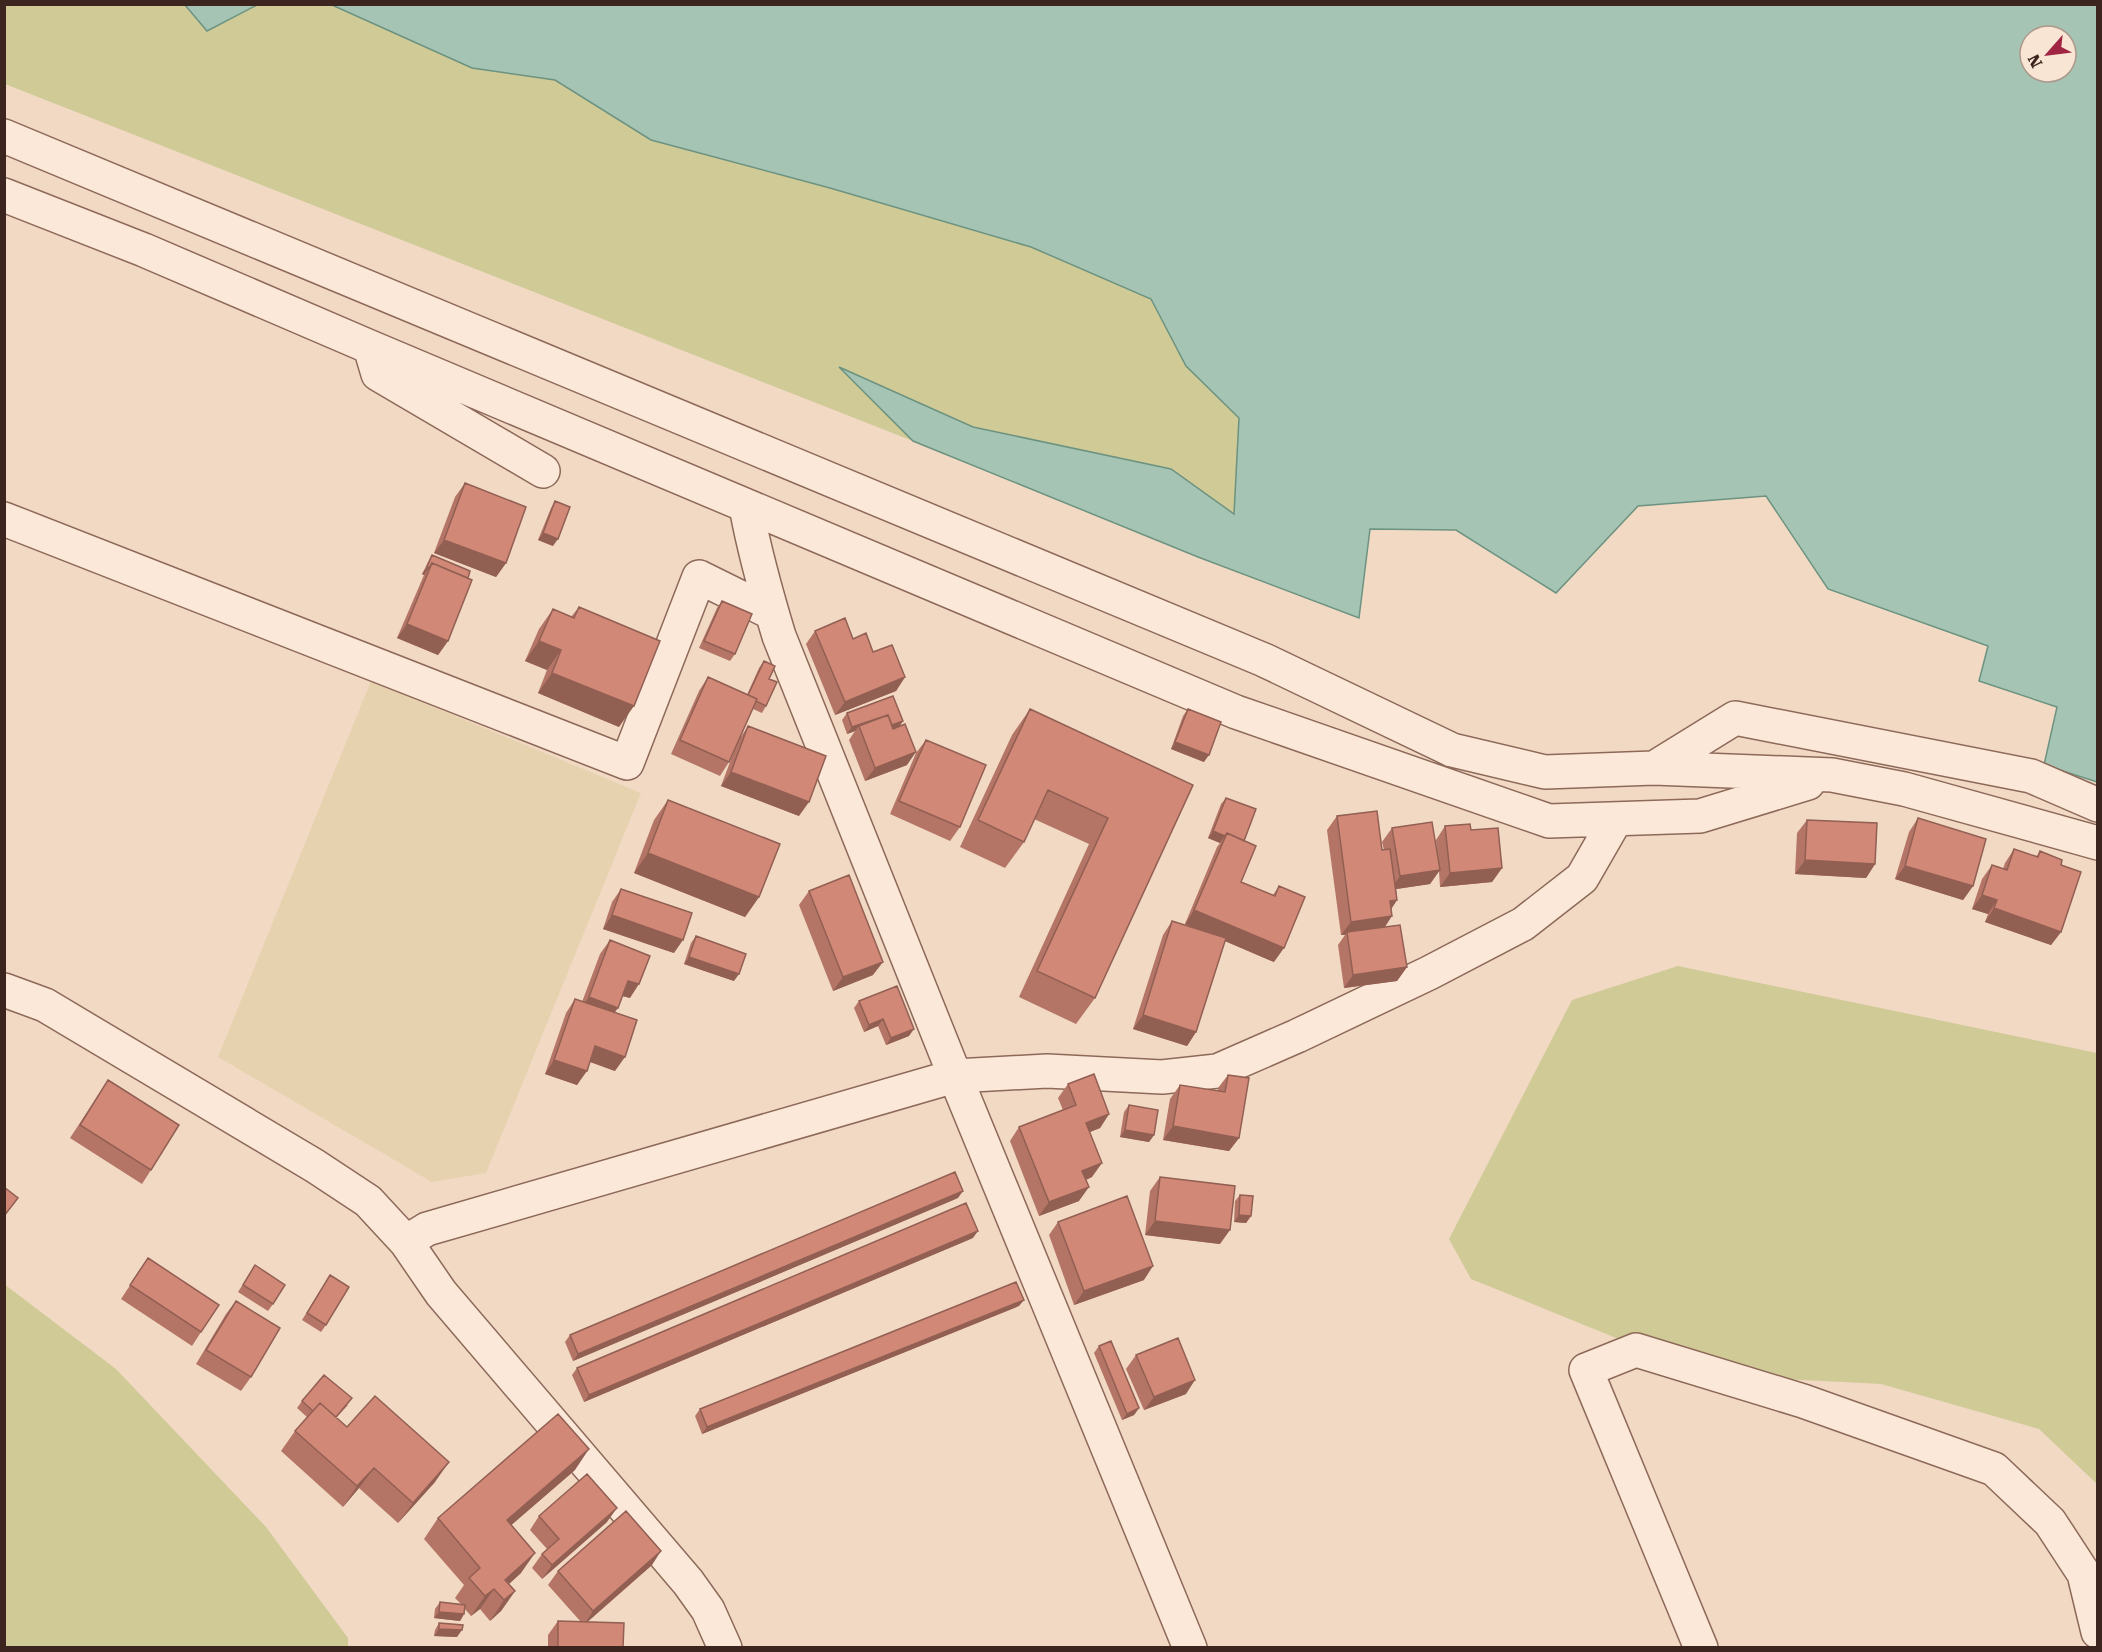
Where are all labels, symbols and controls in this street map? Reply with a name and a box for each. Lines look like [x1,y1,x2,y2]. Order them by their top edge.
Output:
north arrow [2018,24,2078,84]
text: N [2024,51,2046,71]

